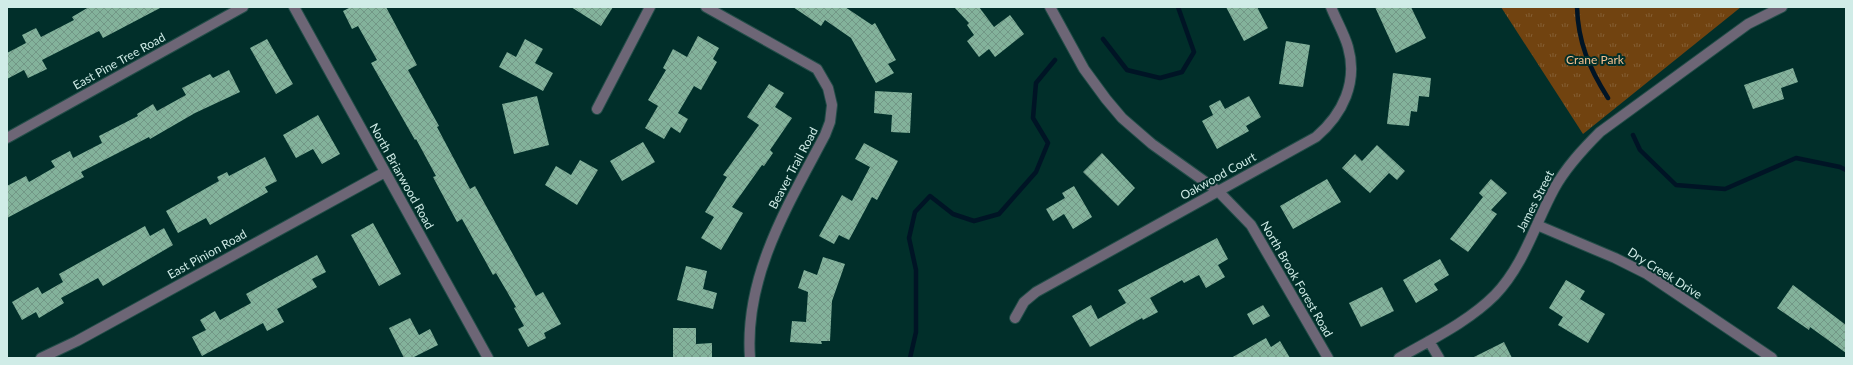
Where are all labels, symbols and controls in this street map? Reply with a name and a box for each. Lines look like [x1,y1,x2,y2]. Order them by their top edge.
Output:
street label: East Pine Tree Road [70,29,168,93]
park label: Crane Park [1566,52,1625,67]
street label: North Briarwood Road [367,120,437,232]
street label: Beaver Trail Road [765,125,821,211]
street label: Oakwood Court [1177,149,1259,203]
street label: James Street [1513,167,1557,234]
street label: North Brook Forest Road [1258,218,1336,340]
street label: East Pinion Road [165,226,249,282]
street label: Dry Creek Drive [1625,244,1705,302]

